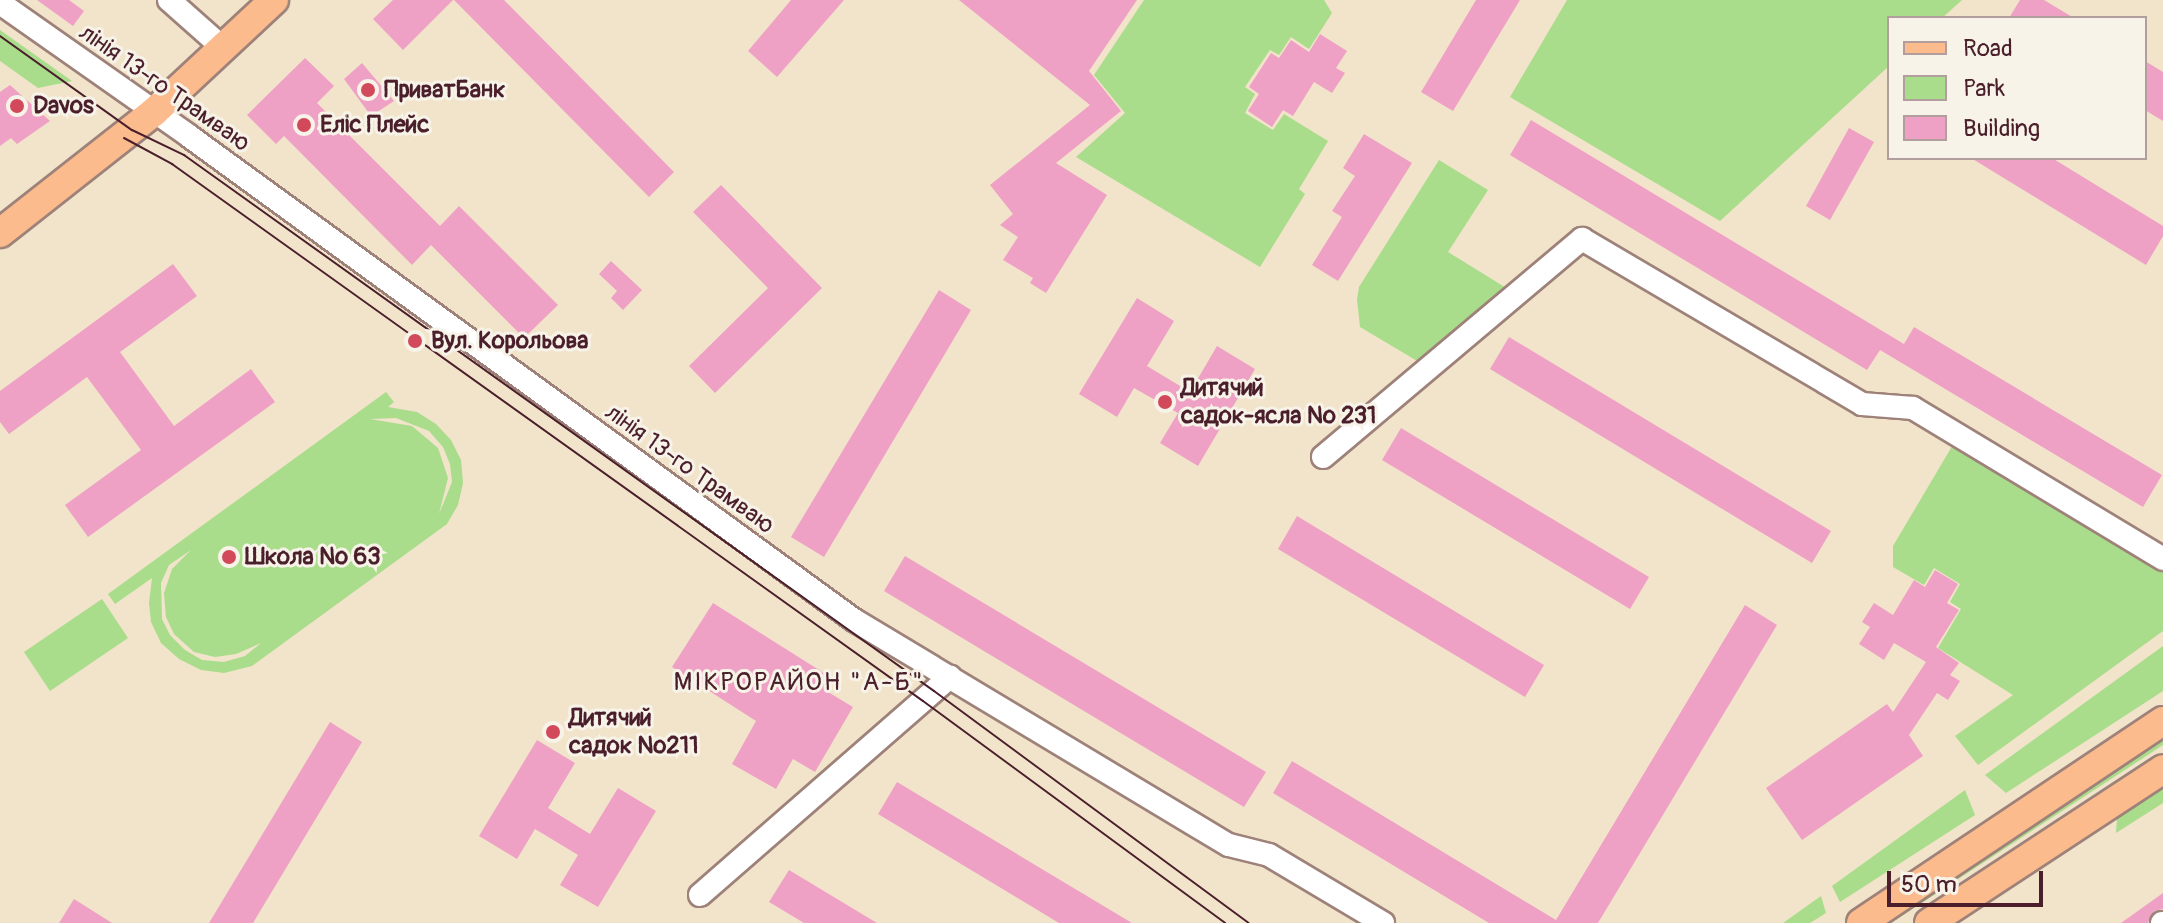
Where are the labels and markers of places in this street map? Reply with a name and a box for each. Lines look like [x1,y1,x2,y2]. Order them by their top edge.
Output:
place label: ПриватБанк [384,76,505,104]
marker: ПриватБанк [359,81,377,99]
place label: Davos [33,92,94,120]
marker: Davos [8,97,26,115]
place label: Еліс Плейс [320,111,429,139]
marker: Еліс Плейс [295,116,313,134]
place label: Вул. Корольова [431,327,588,355]
marker: Вул. Корольова [406,332,424,350]
place label: Дитячий садок-ясла № 231 [1181,374,1377,430]
marker: Дитячий садок-ясла № 231 [1156,393,1174,411]
place label: Школа № 63 [245,543,381,571]
marker: Школа № 63 [220,548,238,566]
place label: Дитячий садок №211 [569,704,699,760]
marker: Дитячий садок №211 [544,723,562,741]

